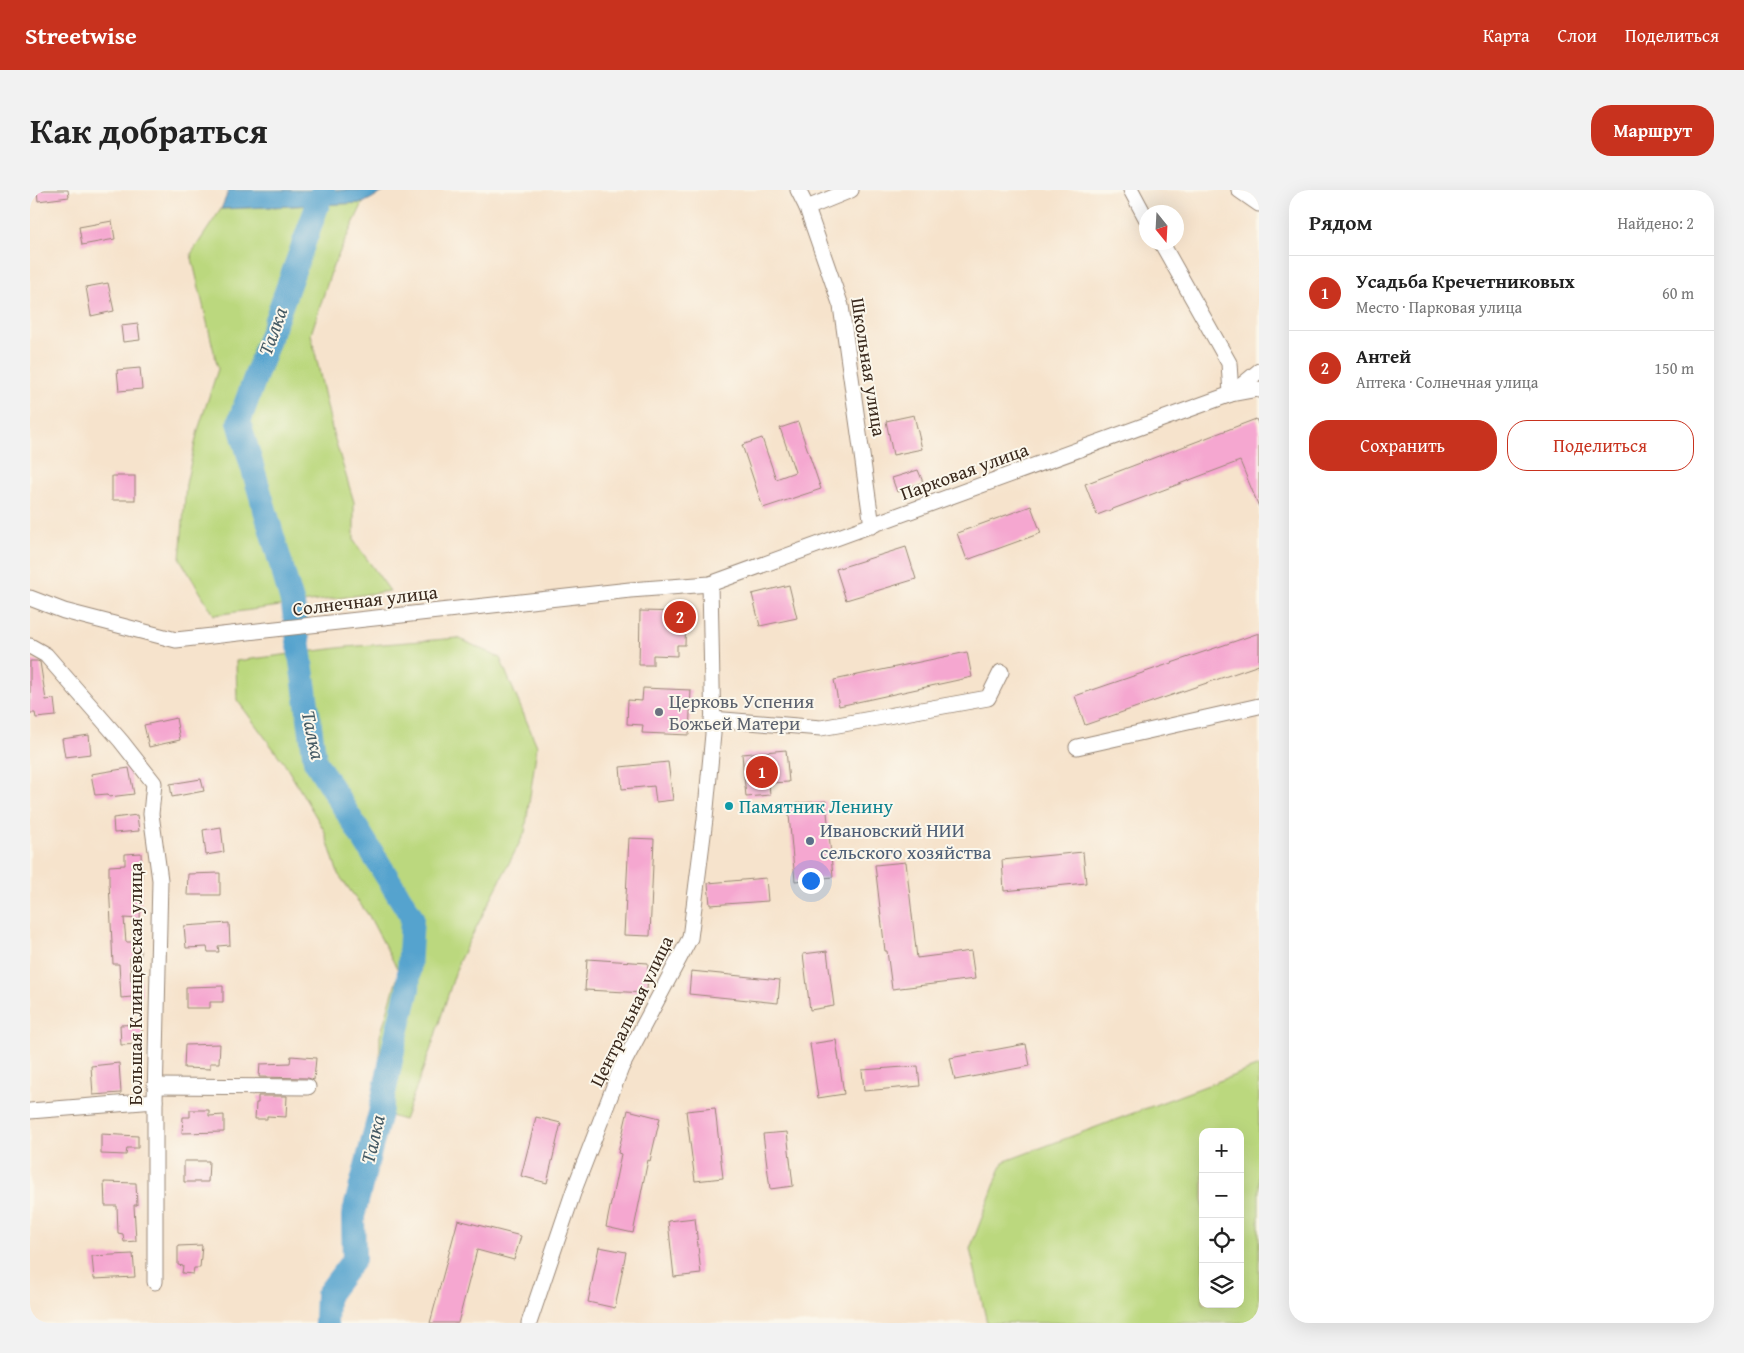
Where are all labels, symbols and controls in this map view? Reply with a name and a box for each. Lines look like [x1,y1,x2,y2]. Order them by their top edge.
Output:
text: Streetwise [25,18,137,53]
text: Карта [1483,22,1530,49]
text: Слои [1558,22,1597,49]
text: Поделиться [1625,22,1719,49]
text: Как добраться [30,105,268,156]
button: Маршрут [1591,105,1714,156]
north arrow [1139,205,1184,250]
text: Рядом [1309,207,1372,238]
text: Найдено: 2 [1617,211,1694,235]
text: Усадьба Кречетниковых [1356,267,1575,295]
text: 1 [1321,281,1329,305]
text: 60 m [1662,281,1694,305]
text: Место · Парковая улица [1356,295,1522,319]
street label: Школьная улица [844,296,894,438]
water label: Талка [250,302,294,359]
text: Антей [1356,342,1411,370]
text: 2 [1321,356,1329,380]
text: 150 m [1654,356,1694,380]
text: Аптека · Солнечная улица [1356,370,1538,394]
button: Сохранить [1309,420,1497,471]
button: Поделиться [1507,420,1694,471]
street label: Парковая улица [896,435,1032,507]
street label: Солнечная улица [291,577,439,623]
pin: 2 [664,598,696,636]
place label: Церковь Успения Божьей Матери [669,687,814,737]
marker: Церковь Успения Божьей Матери [653,706,665,718]
water label: Талка [295,708,333,763]
pin: 1 [746,753,778,791]
place label: Памятник Ленину [739,792,893,820]
marker: Памятник Ленину [723,800,735,812]
place label: Ивановский НИИ сельского хозяйства [820,816,991,866]
marker: Ивановский НИИ сельского хозяйства [804,835,816,847]
street label: Большая Клинцевская улица [121,862,149,1106]
your location [798,868,824,894]
street label: Центральная улица [582,931,680,1091]
water label: Талка [352,1111,392,1166]
map controls [1199,1128,1244,1308]
button: + [1199,1128,1244,1173]
button: − [1199,1173,1244,1218]
button: locate [1199,1218,1244,1263]
button: layers [1199,1263,1244,1308]

